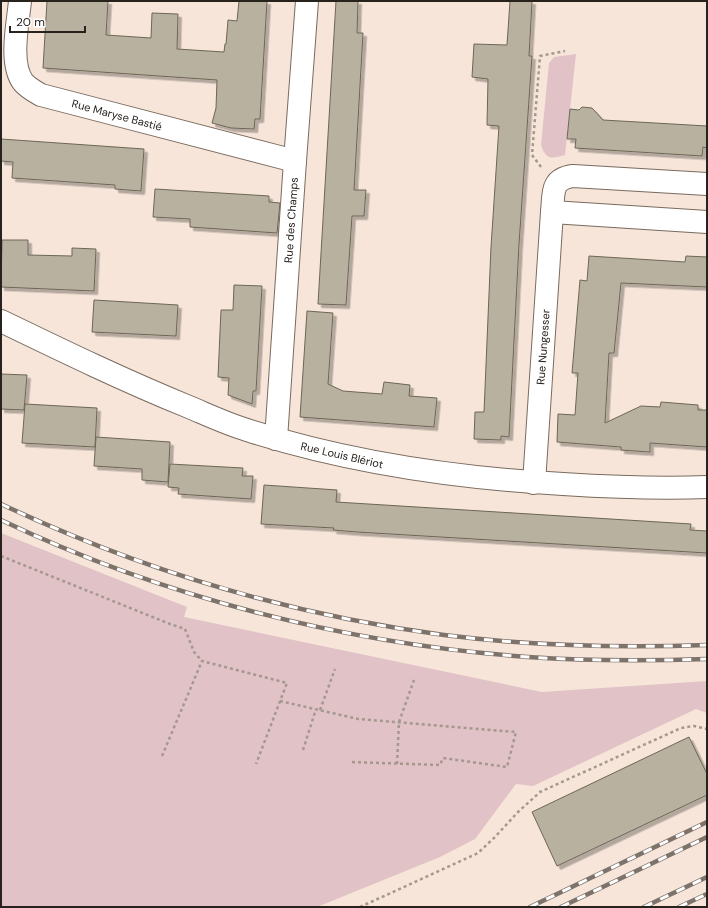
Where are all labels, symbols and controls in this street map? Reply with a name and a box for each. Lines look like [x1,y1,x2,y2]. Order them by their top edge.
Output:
scale bar [10,8,85,34]
text: 20 m [16,14,45,30]
street label: Rue Maryse Bastié [70,96,164,134]
street label: Rue des Champs [281,177,301,263]
street label: Rue Nungesser [533,309,553,385]
street label: Rue Louis Blériot [299,439,385,471]

